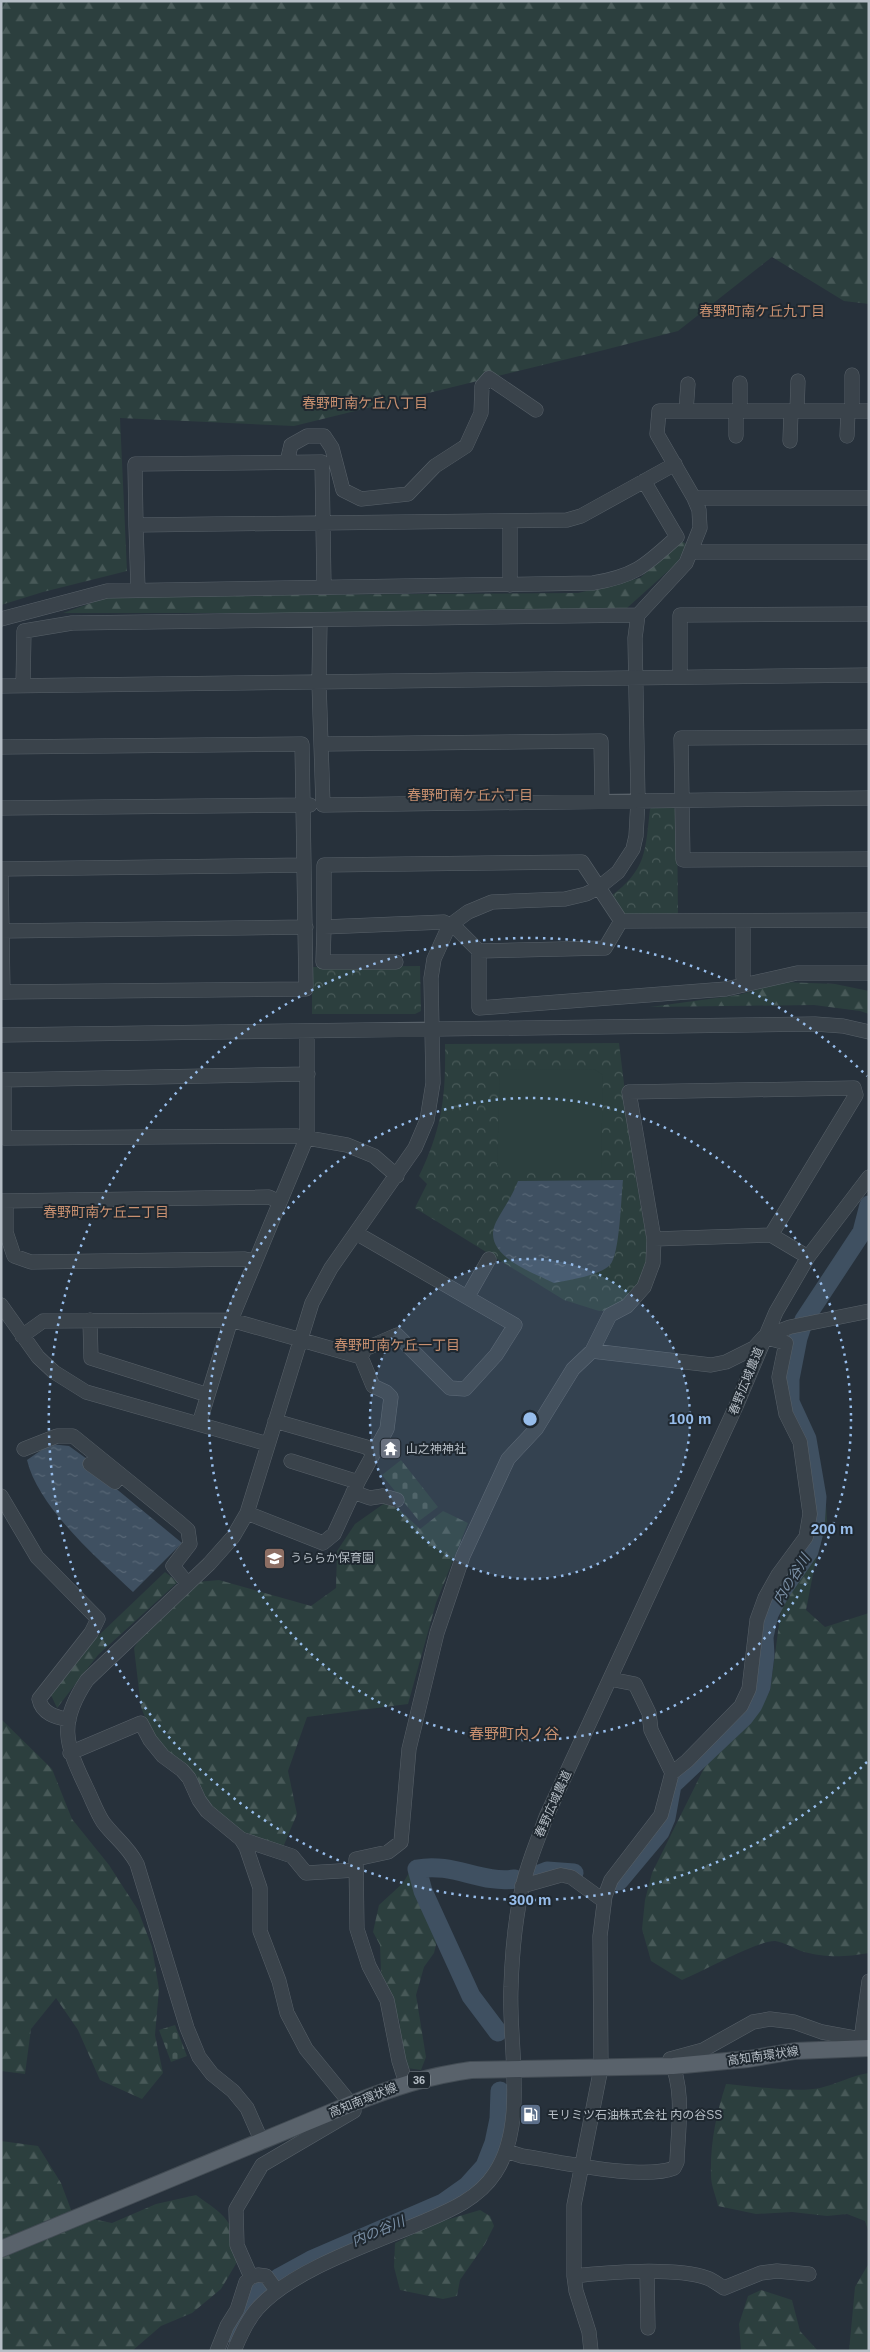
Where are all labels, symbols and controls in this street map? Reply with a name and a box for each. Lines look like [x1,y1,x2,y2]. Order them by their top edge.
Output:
district label: 春野町南ケ丘九丁目 [699,303,825,319]
district label: 春野町南ケ丘八丁目 [302,395,428,411]
district label: 春野町南ケ丘六丁目 [407,787,533,803]
district label: 春野町南ケ丘二丁目 [43,1204,169,1220]
district label: 春野町南ケ丘一丁目 [334,1337,460,1353]
street label: 春野広域農道 [726,1345,766,1417]
centre of rings [521,1410,539,1428]
text: 100 m [669,1410,711,1427]
temple icon: 山之神神社 [378,1437,402,1461]
place label: 山之神神社 [406,1442,466,1456]
text: 200 m [811,1520,853,1537]
school or university icon: うららか保育園 [262,1546,286,1570]
water label: 内の谷川 [769,1549,814,1607]
place label: うららか保育園 [290,1551,374,1565]
district label: 春野町内ノ谷 [469,1725,559,1742]
street label: 春野広域農道 [532,1768,574,1840]
text: 300 m [509,1891,551,1908]
street label: 高知南環状線 [726,2044,800,2068]
road number: 36 [408,2072,430,2088]
street label: 高知南環状線 [327,2080,399,2120]
fuel station icon: モリミツ石油株式会社 内の谷SS [519,2103,543,2127]
place label: モリミツ石油株式会社 内の谷SS [547,2108,722,2122]
water label: 内の谷川 [349,2212,409,2249]

